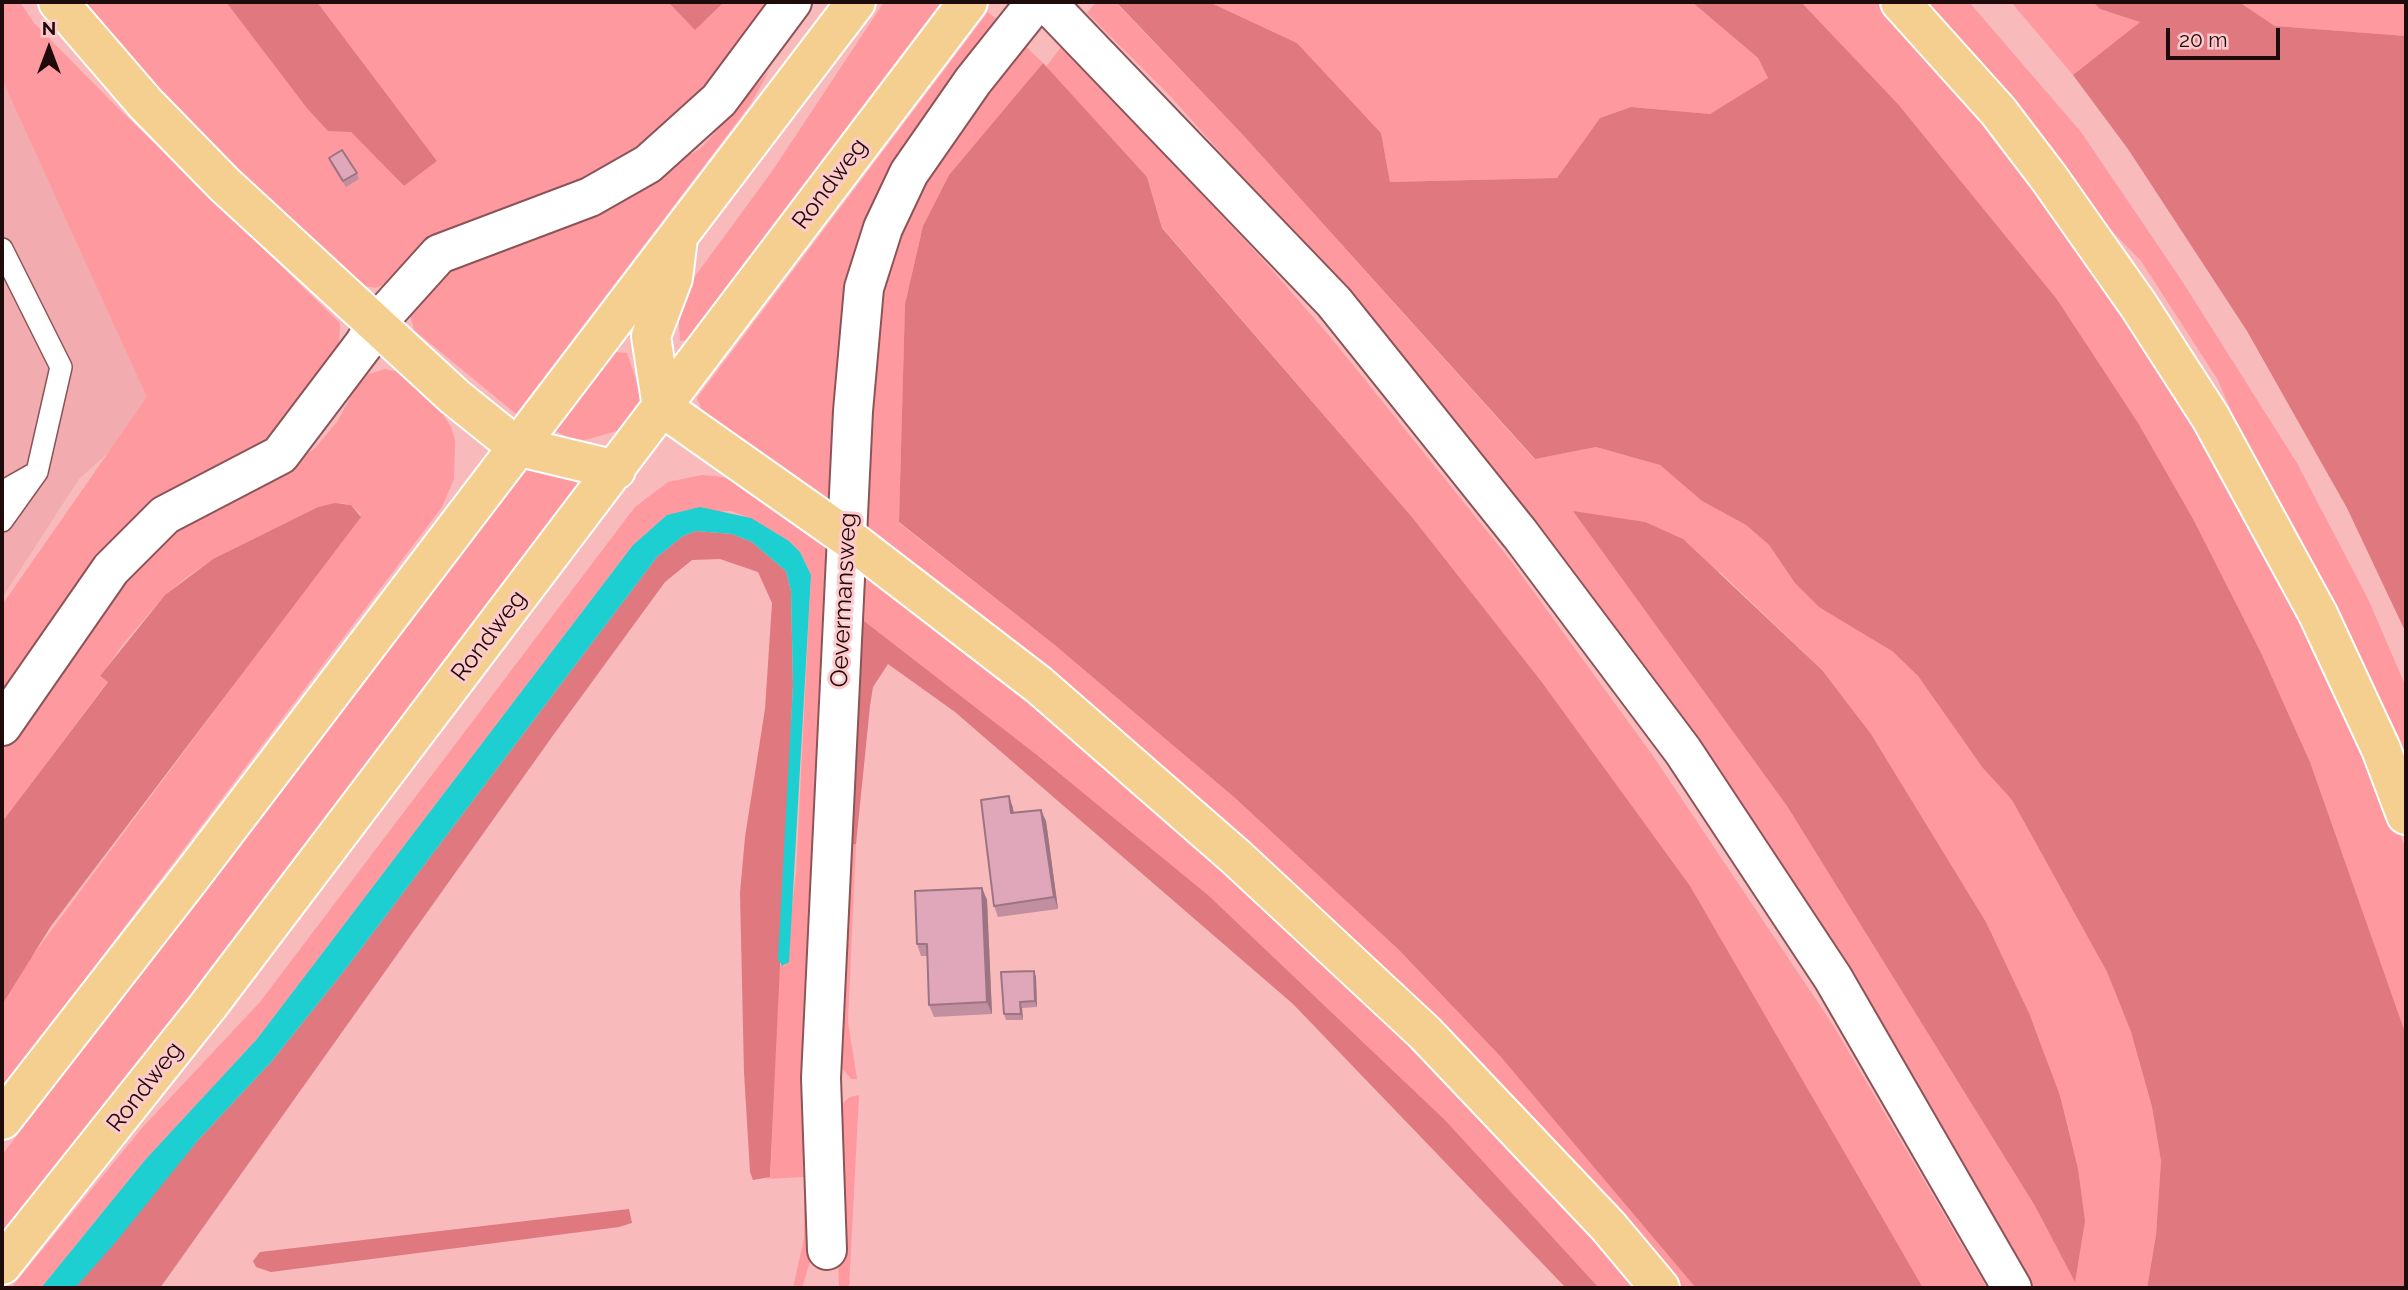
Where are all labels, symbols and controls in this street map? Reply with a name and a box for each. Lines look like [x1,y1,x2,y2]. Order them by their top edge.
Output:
north arrow [14,14,84,84]
scale bar [2170,14,2284,58]
text: N [42,17,56,39]
text: 20 m [2179,27,2227,52]
street label: Rondweg [786,133,874,235]
street label: Oevermansweg [825,512,863,688]
street label: Rondweg [445,585,533,687]
street label: Rondweg [101,1036,189,1138]

